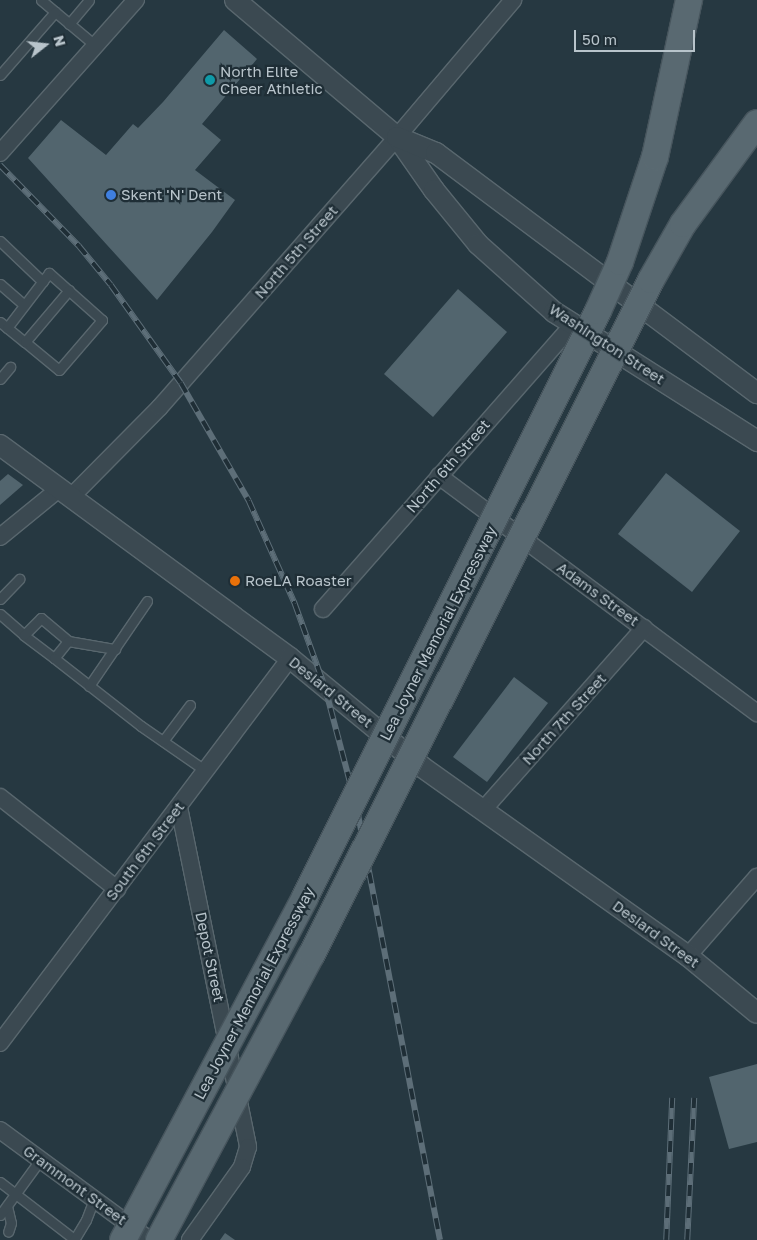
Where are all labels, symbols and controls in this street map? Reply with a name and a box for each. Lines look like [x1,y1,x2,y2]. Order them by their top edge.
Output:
north arrow [20,20,70,70]
scale bar [577,20,698,52]
text: 50 m [582,30,617,48]
text: N [50,33,70,48]
place label: North Elite Cheer Athletic [220,62,323,97]
marker: North Elite Cheer Athletic [204,74,216,86]
place label: Skent 'N' Dent [121,186,222,204]
marker: Skent 'N' Dent [105,189,117,201]
street label: North 5th Street [251,202,341,302]
street label: Washington Street [546,300,668,388]
street label: North 6th Street [403,416,493,516]
street label: Lea Joyner Memorial Expressway [376,523,500,743]
street label: Adams Street [553,558,643,630]
place label: RoeLA Roaster [245,572,352,590]
marker: RoeLA Roaster [229,575,241,587]
street label: Desiard Street [285,653,377,731]
street label: North 7th Street [518,670,610,768]
street label: South 6th Street [102,798,188,904]
street label: Lea Joyner Memorial Expressway [190,884,318,1102]
street label: Desiard Street [609,897,703,971]
street label: Depot Street [192,910,228,1004]
street label: Grammont Street [20,1141,130,1229]

